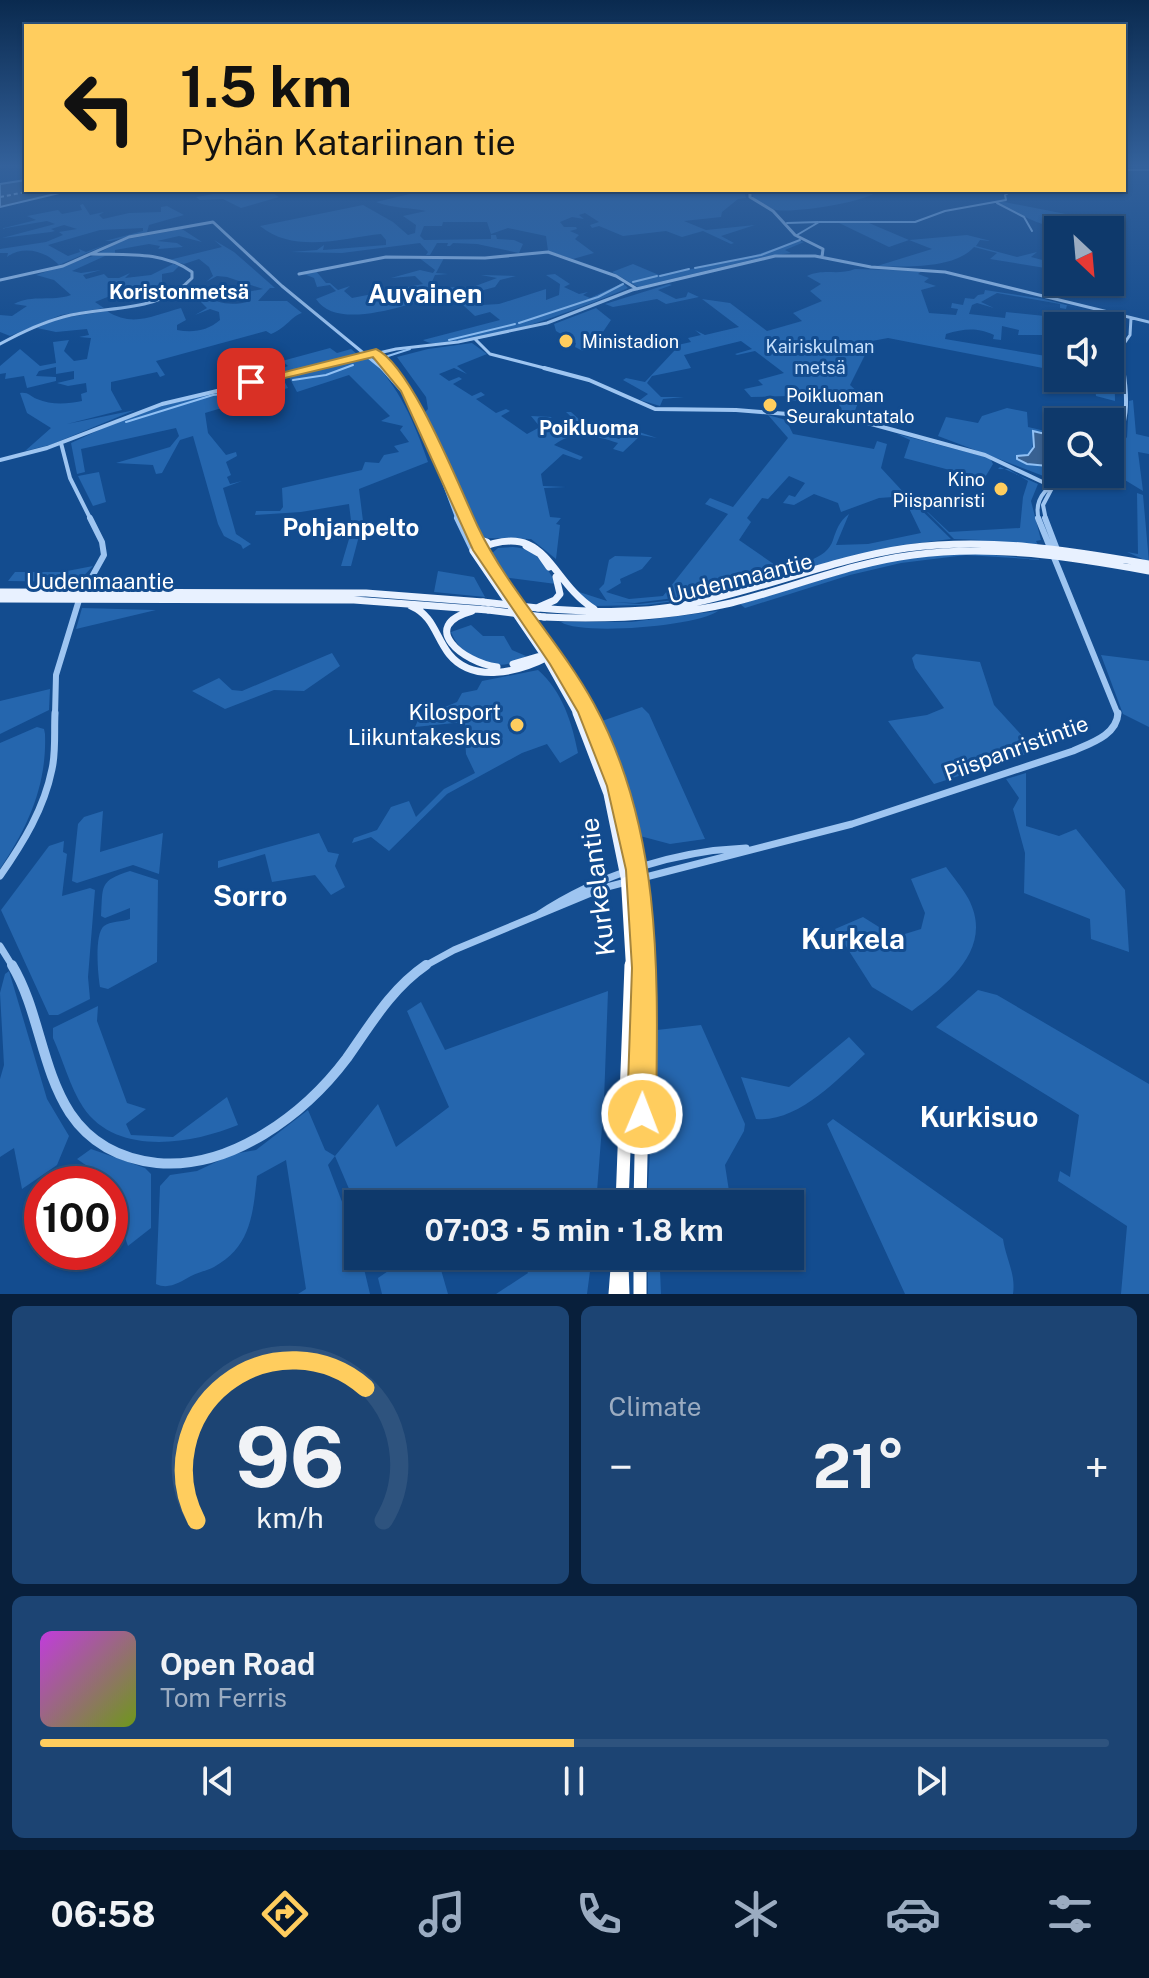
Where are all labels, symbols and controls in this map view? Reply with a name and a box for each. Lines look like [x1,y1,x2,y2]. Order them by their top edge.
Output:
text: 1.5 km [180,54,352,120]
icon: left [48,56,152,160]
text: Pyhän Katariinan tie [180,121,516,163]
north arrow [1044,216,1124,296]
map controls [1044,216,1124,488]
district label: Auvainen [368,278,482,309]
district label: Koristonmetsä [109,280,249,304]
button: sound [1044,312,1124,392]
place label: Ministadion [582,331,679,352]
marker: Ministadion [557,332,575,350]
park label: Kairiskulman metsä [766,336,874,378]
pin [217,348,285,416]
icon: arrive [229,360,273,404]
place label: Poikluoman Seurakuntatalo [786,385,915,427]
marker: Poikluoman Seurakuntatalo [761,396,779,414]
button: search [1044,408,1124,488]
district label: Poikluoma [539,416,639,440]
place label: Kino Piispanristi [893,469,985,511]
marker: Kino Piispanristi [992,480,1010,498]
district label: Pohjanpelto [283,513,419,541]
street label: Uudenmaantie [665,547,815,609]
street label: Uudenmaantie [26,568,174,594]
place label: Kilosport Liikuntakeskus [348,699,501,750]
street label: Piispanristintie [940,710,1092,786]
marker: Kilosport Liikuntakeskus [508,716,526,734]
street label: Kurkelantie [573,816,621,958]
district label: Sorro [213,879,287,912]
district label: Kurkela [801,922,905,955]
position arrow [600,1072,684,1156]
district label: Kurkisuo [920,1100,1038,1133]
speed limit sign: 100 [24,1166,128,1270]
text: 07:03 · 5 min · 1.8 km [424,1212,724,1248]
text: Climate [609,1391,702,1422]
text: 96 [235,1408,345,1506]
text: 21° [813,1431,905,1502]
text: − [609,1441,633,1493]
text: + [1085,1441,1109,1493]
text: km/h [257,1501,324,1534]
text: Open Road [160,1646,315,1682]
text: Tom Ferris [160,1682,287,1713]
icon: previous [196,1759,240,1803]
icon: pause [552,1759,596,1803]
icon: next [909,1759,953,1803]
icon: directions [257,1886,313,1942]
icon: music [414,1886,470,1942]
icon: phone [571,1886,627,1942]
icon: climate [728,1886,784,1942]
icon: car [885,1886,941,1942]
icon: filters [1042,1886,1098,1942]
text: 06:58 [51,1893,156,1935]

